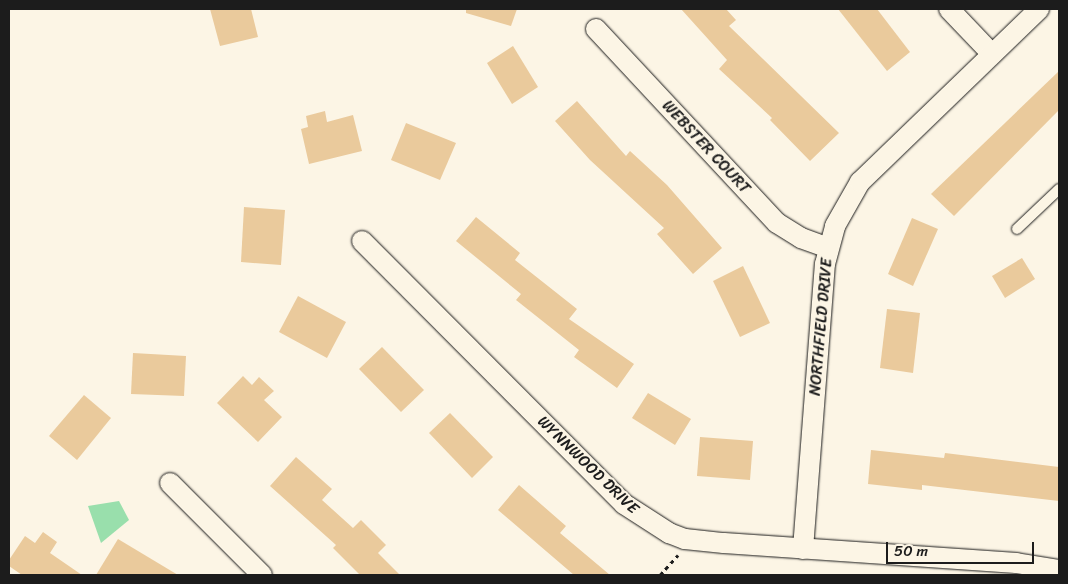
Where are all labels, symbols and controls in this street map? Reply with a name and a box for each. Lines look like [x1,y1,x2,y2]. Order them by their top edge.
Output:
street label: WEBSTER COURT [658,97,754,197]
street label: NORTHFIELD DRIVE [805,257,837,397]
street label: WYNNWOOD DRIVE [533,411,643,519]
scale bar [888,532,1036,564]
text: 50 m [894,538,928,564]

